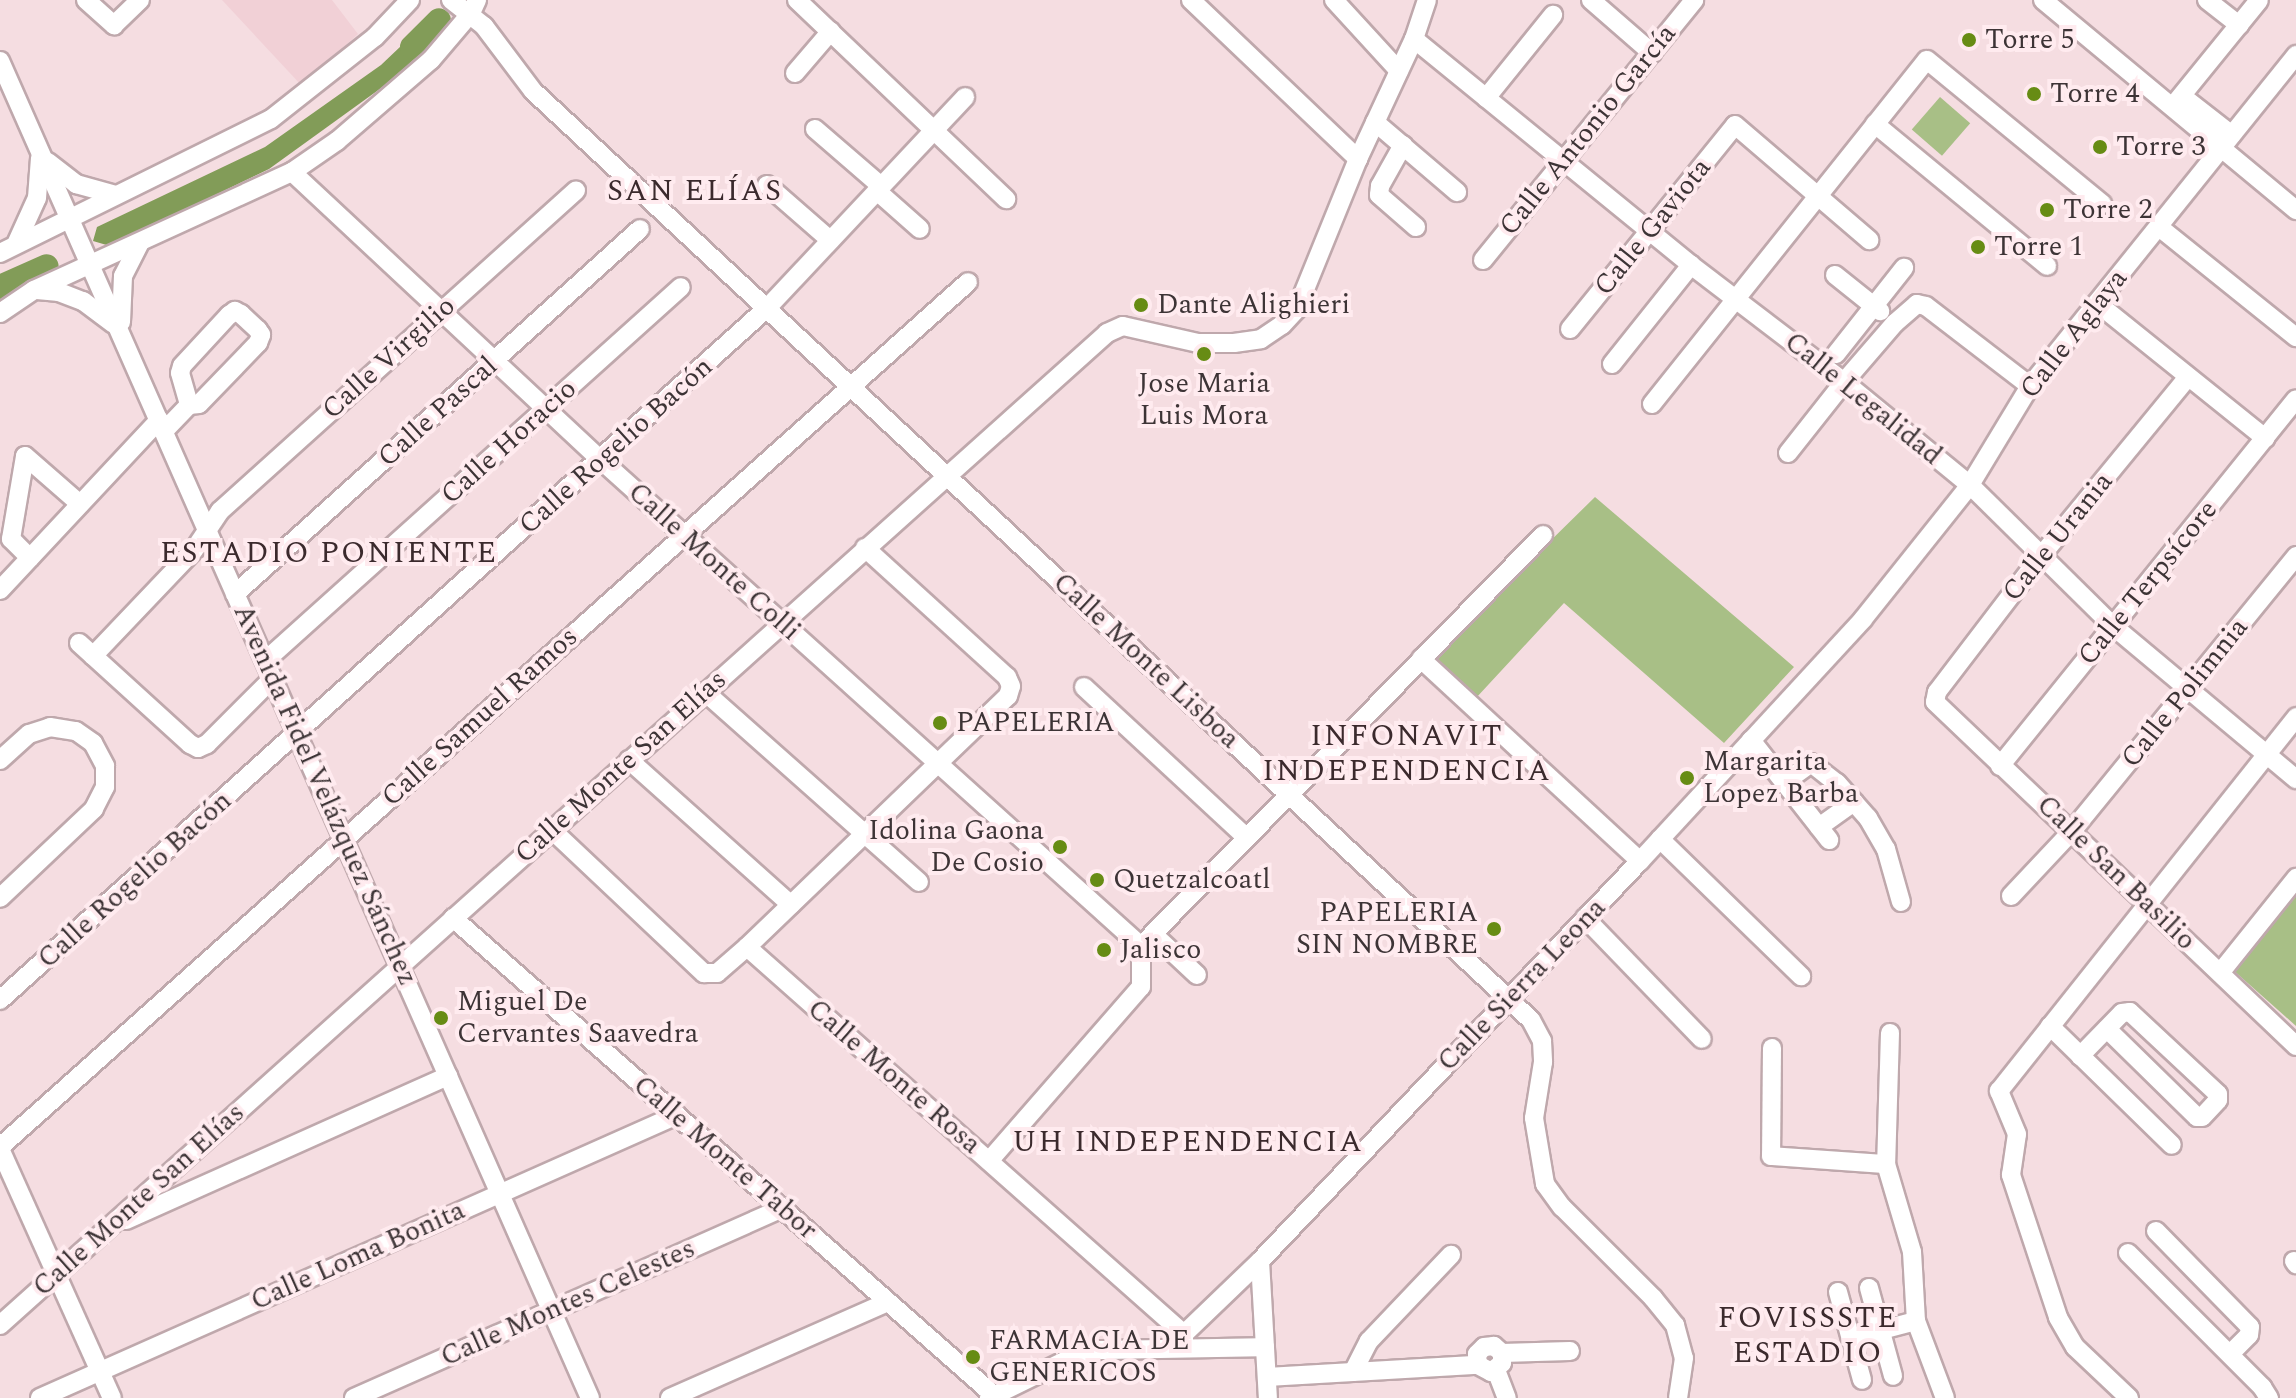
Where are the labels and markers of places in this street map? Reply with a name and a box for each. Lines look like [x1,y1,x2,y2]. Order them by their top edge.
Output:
place label: Torre 5 [1985,23,2074,57]
marker: Torre 5 [1960,31,1978,49]
place label: Torre 4 [2050,77,2139,111]
marker: Torre 4 [2025,85,2043,103]
place label: Torre 3 [2116,130,2205,164]
marker: Torre 3 [2091,138,2109,156]
place label: Torre 2 [2063,193,2152,227]
marker: Torre 2 [2038,201,2056,219]
place label: Torre 1 [1994,230,2083,264]
marker: Torre 1 [1969,238,1987,256]
place label: Dante Alighieri [1157,288,1350,322]
marker: Dante Alighieri [1132,296,1150,314]
marker: Jose Maria Luis Mora [1195,345,1213,363]
place label: Jose Maria Luis Mora [1138,367,1270,433]
place label: PAPELERIA [956,706,1115,740]
marker: PAPELERIA [931,714,949,732]
place label: Margarita Lopez Barba [1703,745,1859,811]
marker: Margarita Lopez Barba [1678,769,1696,787]
place label: Idolina Gaona De Cosio [868,814,1044,880]
marker: Idolina Gaona De Cosio [1051,838,1069,856]
place label: Quetzalcoatl [1113,863,1271,897]
marker: Quetzalcoatl [1088,871,1106,889]
place label: PAPELERIA SIN NOMBRE [1296,896,1478,962]
marker: PAPELERIA SIN NOMBRE [1485,920,1503,938]
place label: Jalisco [1120,933,1201,967]
marker: Jalisco [1095,941,1113,959]
place label: Miguel De Cervantes Saavedra [457,985,699,1051]
marker: Miguel De Cervantes Saavedra [432,1009,450,1027]
place label: FARMACIA DE GENERICOS [989,1324,1189,1390]
marker: FARMACIA DE GENERICOS [964,1348,982,1366]

